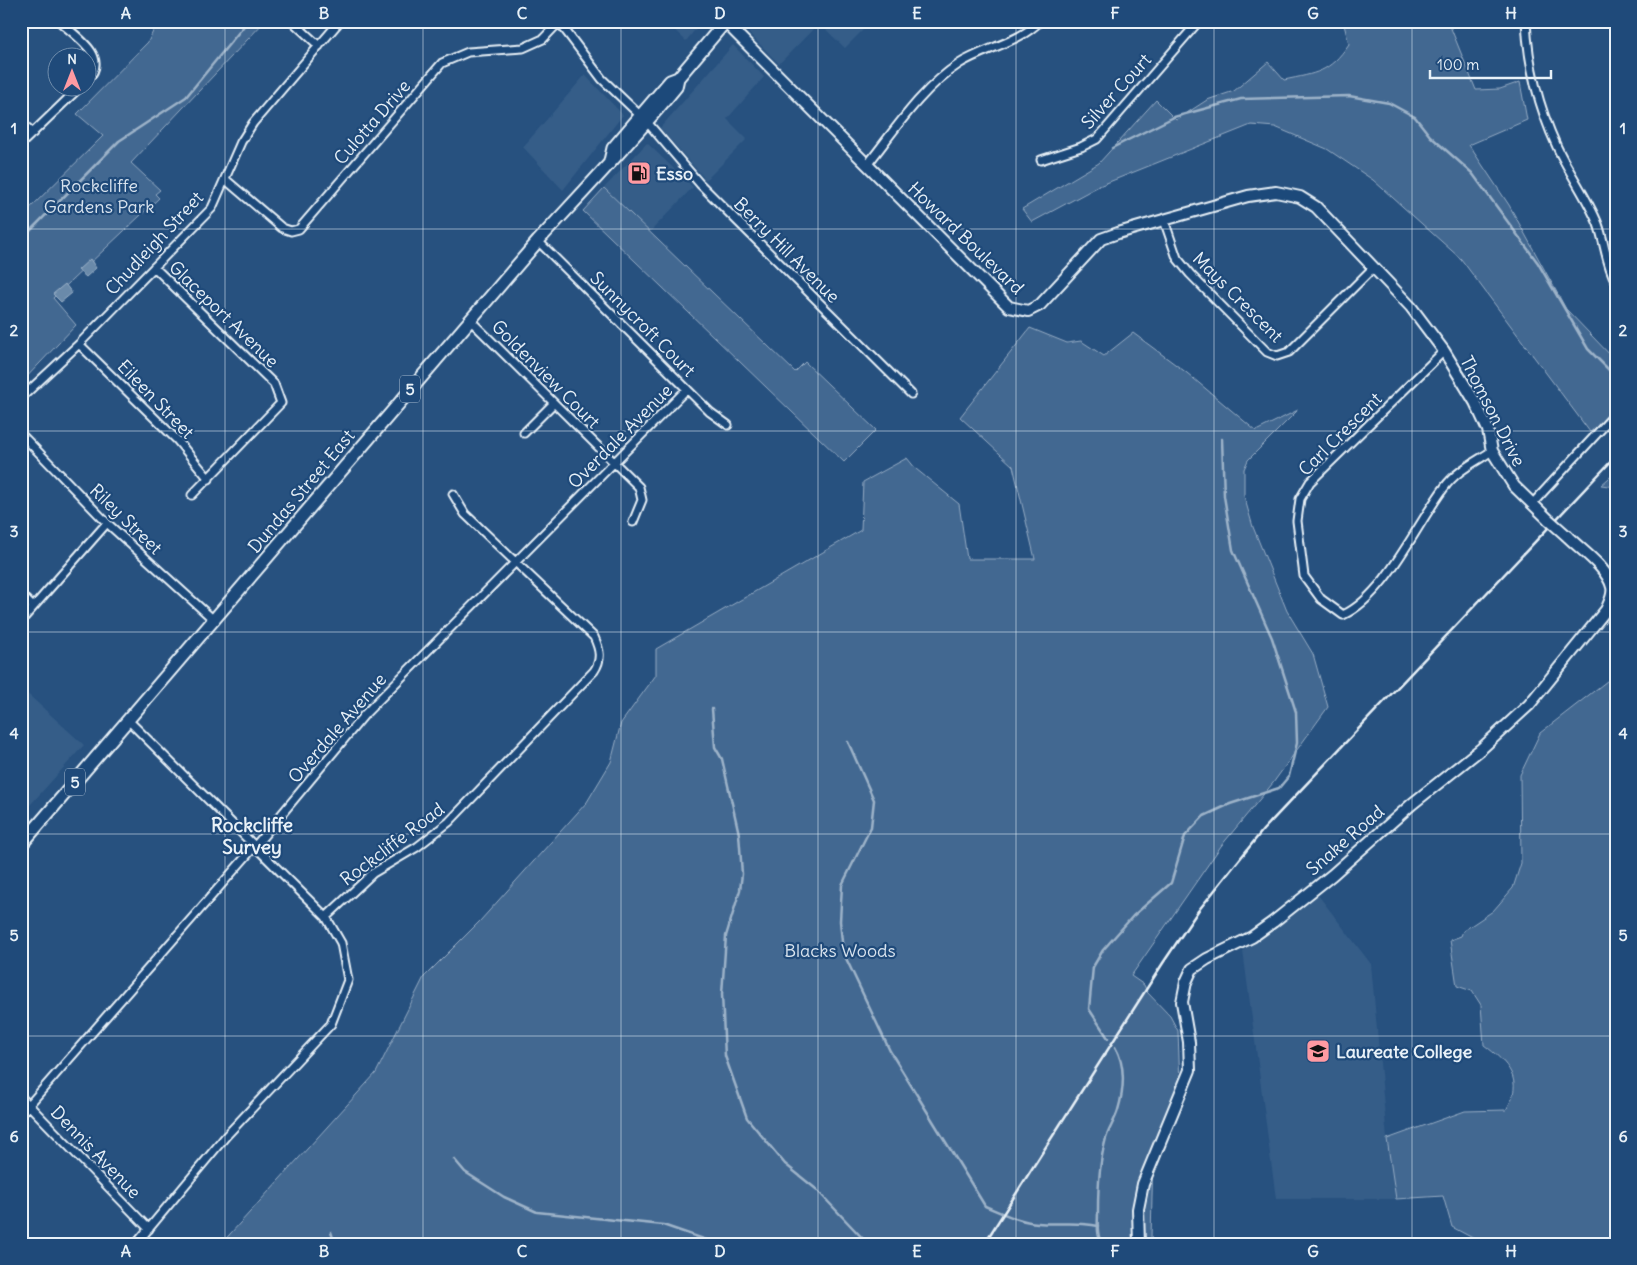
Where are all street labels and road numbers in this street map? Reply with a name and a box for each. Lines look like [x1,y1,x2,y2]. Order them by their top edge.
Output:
street label: Silver Court [1076,48,1156,134]
street label: Culotta Drive [329,75,415,169]
street label: Howard Boulevard [903,177,1029,299]
street label: Chudleigh Street [100,186,208,300]
street label: Berry Hill Avenue [729,192,845,308]
street label: Mays Crescent [1188,247,1288,347]
street label: Glaceport Avenue [164,256,284,372]
street label: Sunnycroft Court [585,266,701,382]
street label: Goldenview Court [487,315,605,433]
street label: Thomson Drive [1455,352,1531,470]
street label: Eileen Street [113,355,199,443]
road number: 5 [400,376,420,402]
street label: Overdale Avenue [563,379,677,493]
street label: Carl Crescent [1293,387,1387,481]
street label: Dundas Street East [243,425,359,557]
street label: Riley Street [85,479,167,559]
street label: Overdale Avenue [283,668,391,788]
road number: 5 [65,769,85,796]
street label: Rockcliffe Road [335,797,449,891]
street label: Snake Road [1301,800,1389,880]
street label: Dennis Avenue [46,1101,146,1203]

